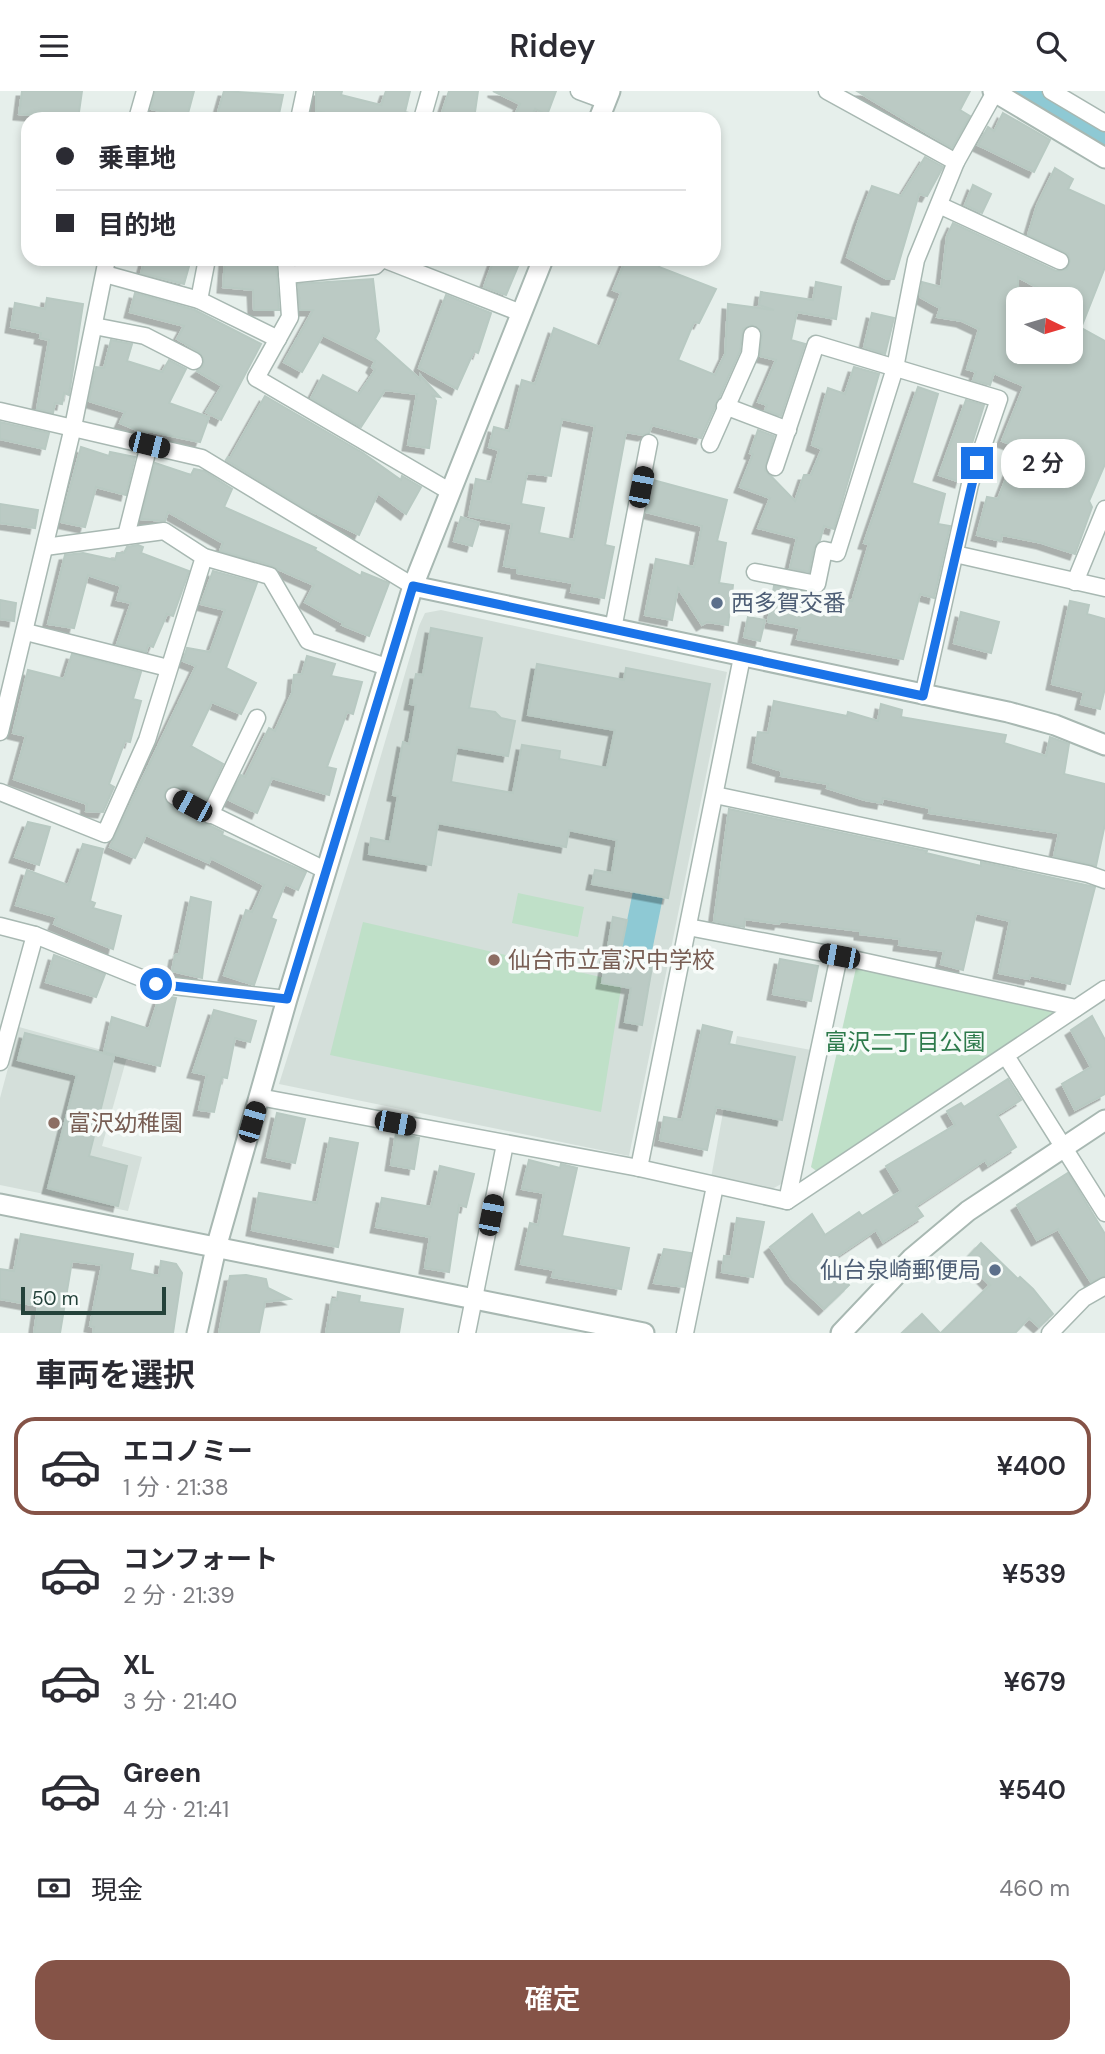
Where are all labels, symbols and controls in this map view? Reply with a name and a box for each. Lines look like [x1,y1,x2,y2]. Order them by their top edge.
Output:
text: Ridey [509,25,596,67]
icon: menu [35,27,73,65]
icon: search [1032,27,1070,65]
text: 乗車地 [98,141,176,175]
text: 目的地 [98,208,176,242]
north arrow [1006,287,1083,364]
map controls [1006,287,1083,364]
car [127,430,172,460]
callout: 2 分 [1002,439,1086,487]
route end [961,447,993,479]
text: 2 分 [1022,448,1064,478]
car [627,464,656,510]
place label: 西多賀交番 [731,588,846,618]
marker: 西多賀交番 [709,595,725,611]
car [169,787,216,825]
car [817,942,862,970]
place label: 仙台市立富沢中学校 [508,945,715,975]
marker: 仙台市立富沢中学校 [486,952,502,968]
route start [140,968,172,1000]
park label: 富沢二丁目公園 [825,1027,986,1057]
car [237,1099,268,1145]
place label: 富沢幼稚園 [68,1108,183,1138]
car [373,1109,418,1137]
marker: 富沢幼稚園 [46,1115,62,1131]
car [477,1192,506,1238]
place label: 仙台泉崎郵便局 [820,1255,981,1285]
marker: 仙台泉崎郵便局 [987,1262,1003,1278]
scale bar [21,1284,166,1316]
text: 50 m [32,1286,79,1311]
text: 車両を選択 [35,1354,195,1396]
text: エコノミー [123,1434,253,1468]
icon: car [39,1435,102,1498]
text: ¥400 [997,1449,1066,1483]
text: 1 分 · 21:38 [123,1472,229,1502]
text: コンフォート [123,1542,278,1576]
icon: car [39,1543,102,1606]
text: ¥539 [1002,1557,1066,1591]
text: 2 分 · 21:39 [123,1580,235,1610]
text: XL [123,1648,155,1682]
icon: car [39,1651,102,1714]
text: ¥679 [1003,1665,1066,1699]
text: 3 分 · 21:40 [123,1686,237,1716]
text: Green [123,1756,201,1790]
icon: car [39,1759,102,1822]
text: ¥540 [999,1773,1066,1807]
text: 4 分 · 21:41 [123,1794,229,1824]
icon: cash [35,1869,73,1907]
text: 現金 [91,1873,143,1907]
text: 460 m [999,1873,1070,1903]
button: 確定 [35,1960,1070,2040]

